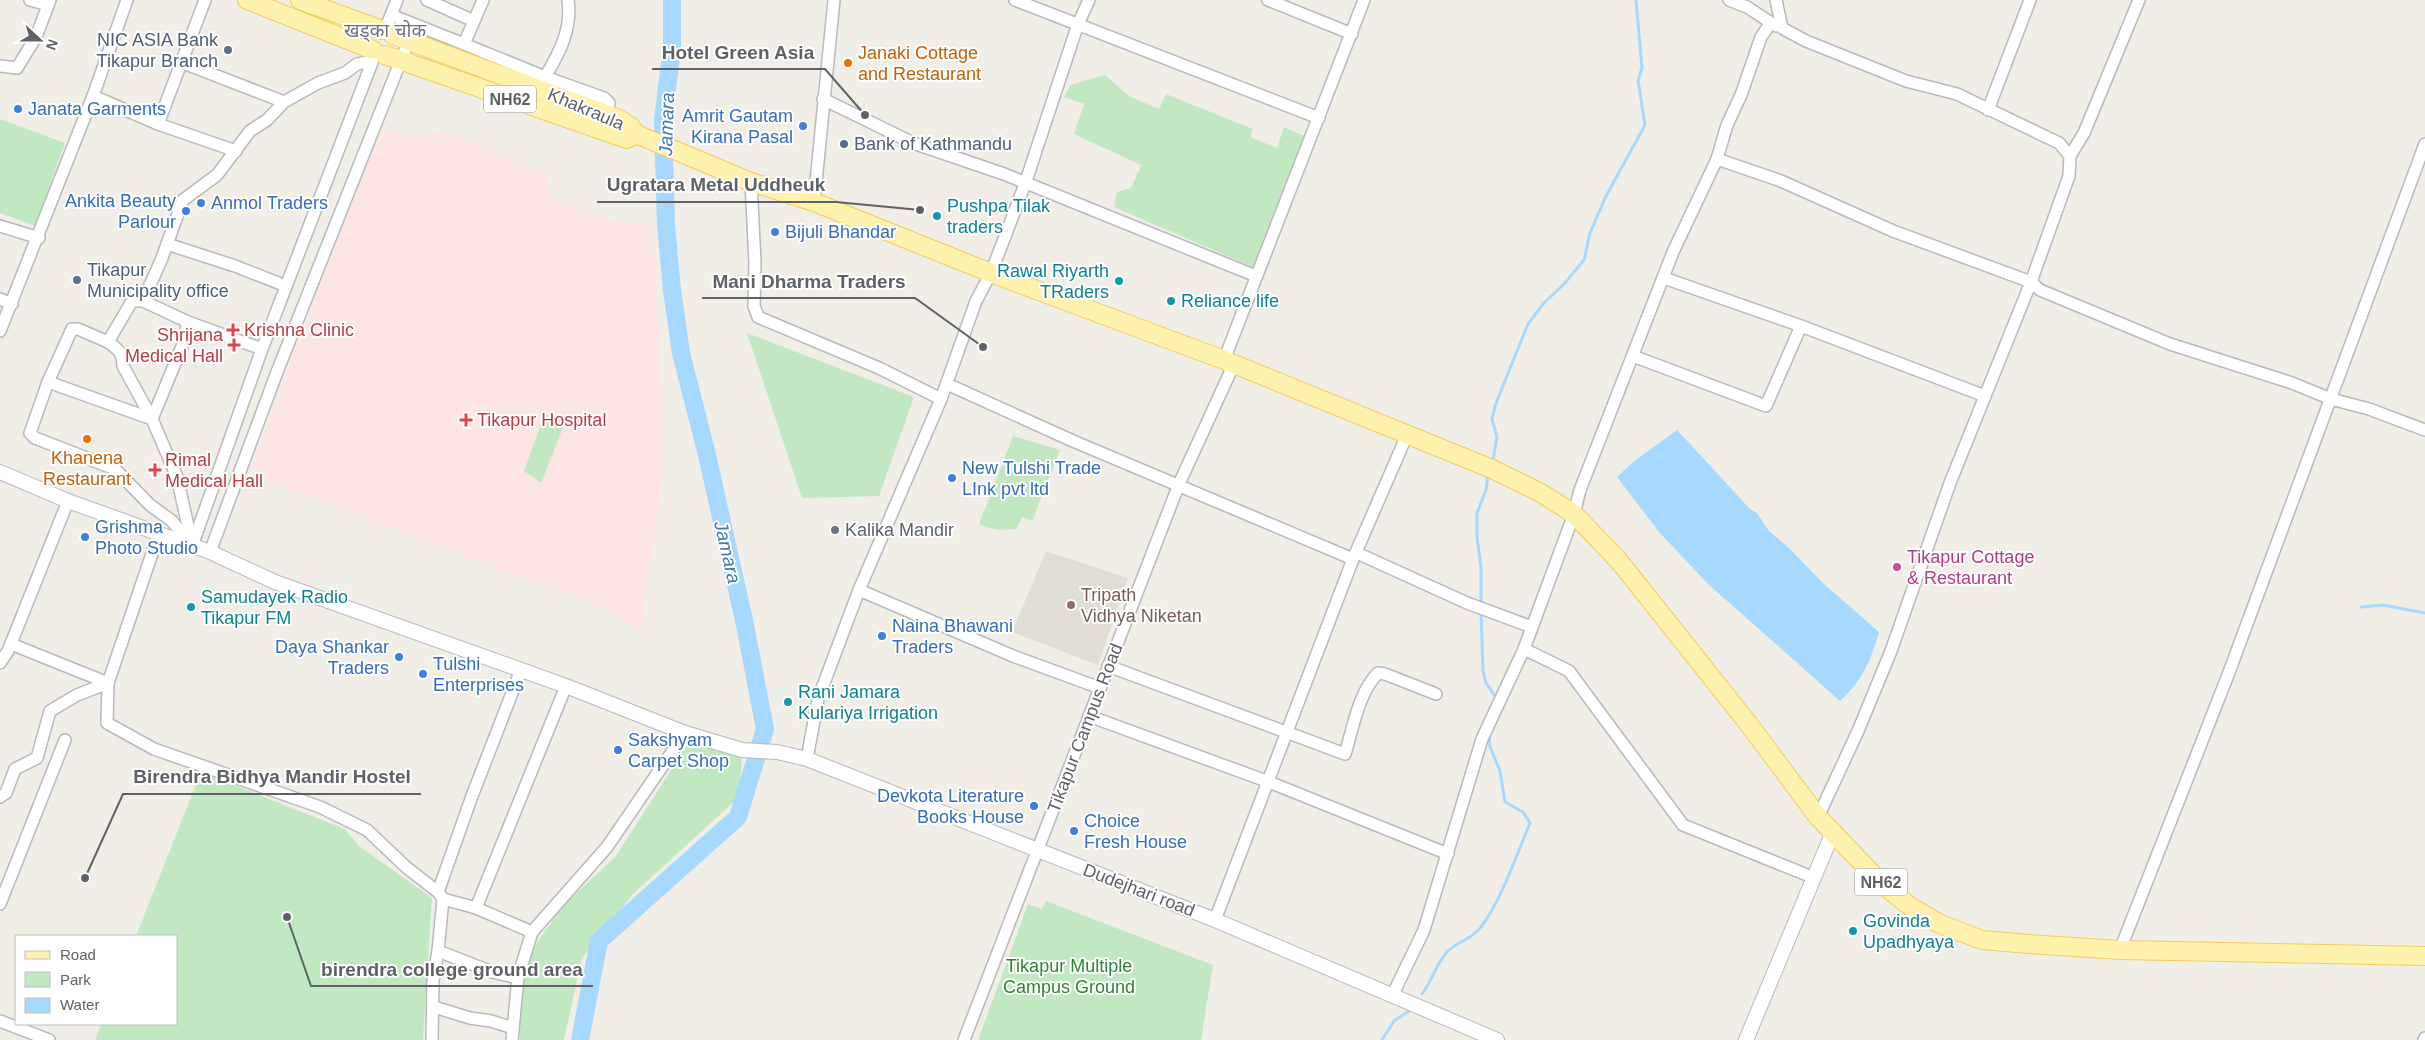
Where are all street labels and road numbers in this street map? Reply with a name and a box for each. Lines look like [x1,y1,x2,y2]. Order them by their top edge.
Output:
street label: Khakraula [545,84,628,134]
road number: NH62 [484,86,536,112]
street label: Tikapur Campus Road [1044,641,1126,815]
street label: Dudejhari road [1080,860,1198,920]
road number: NH62 [1855,869,1907,896]

